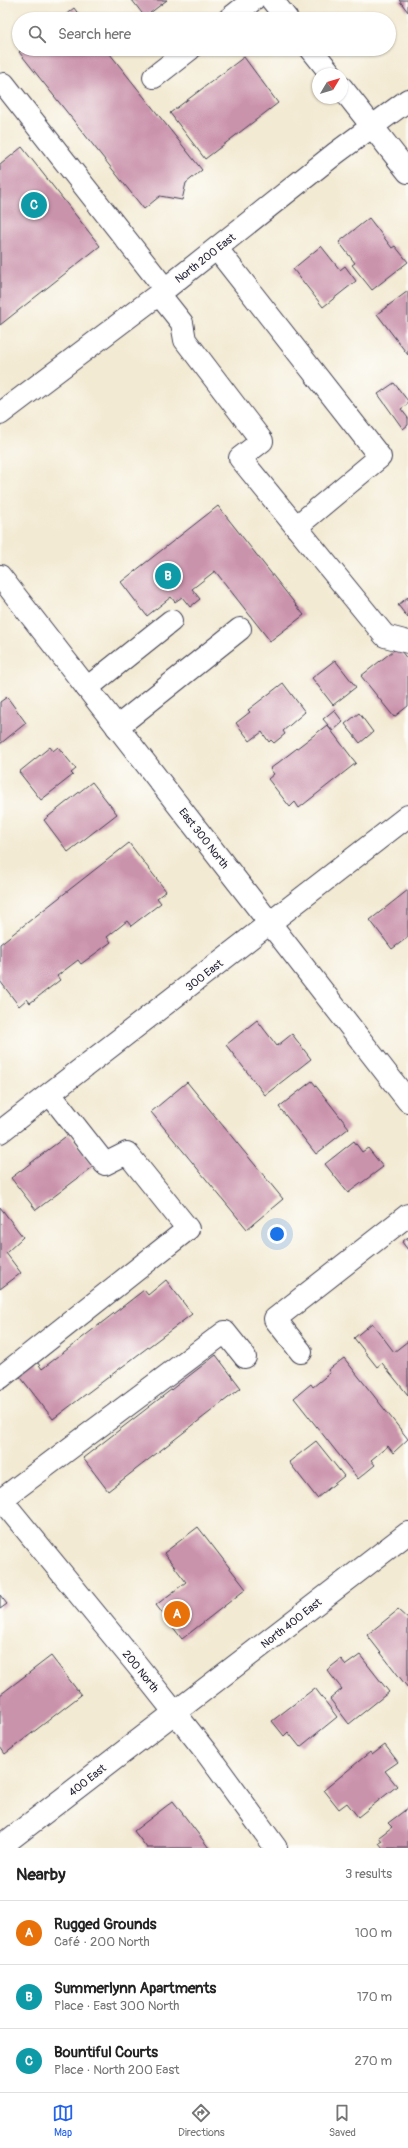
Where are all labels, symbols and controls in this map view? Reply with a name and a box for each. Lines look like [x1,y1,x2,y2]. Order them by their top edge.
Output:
search box [12,12,396,56]
icon: search [26,23,48,45]
text: Search here [58,25,131,44]
north arrow [312,68,348,104]
pin: C [21,190,47,220]
street label: North 200 East [173,230,239,286]
pin: B [155,561,181,591]
street label: East 300 North [176,806,231,871]
street label: 300 East [183,956,226,994]
your location [267,1224,287,1244]
street label: North 400 East [258,1595,325,1651]
pin: A [164,1599,190,1629]
street label: 200 North [120,1648,162,1695]
street label: 400 East [66,1761,109,1799]
text: Nearby [16,1864,65,1885]
text: 3 results [345,1866,392,1882]
text: Rugged Grounds [54,1915,156,1934]
text: A [25,1925,33,1941]
text: 100 m [355,1925,392,1941]
text: Café · 200 North [54,1934,150,1950]
text: Summerlynn Apartments [54,1979,216,1998]
text: B [25,1989,33,2005]
text: 170 m [357,1989,392,2005]
text: Place · East 300 North [54,1998,179,2014]
text: Bountiful Courts [54,2043,158,2062]
text: C [25,2053,33,2069]
text: 270 m [355,2053,392,2069]
text: Place · North 200 East [54,2062,179,2078]
tab: Map [52,2102,74,2139]
tab: Directions [178,2102,225,2139]
tab: Saved [329,2102,356,2139]

